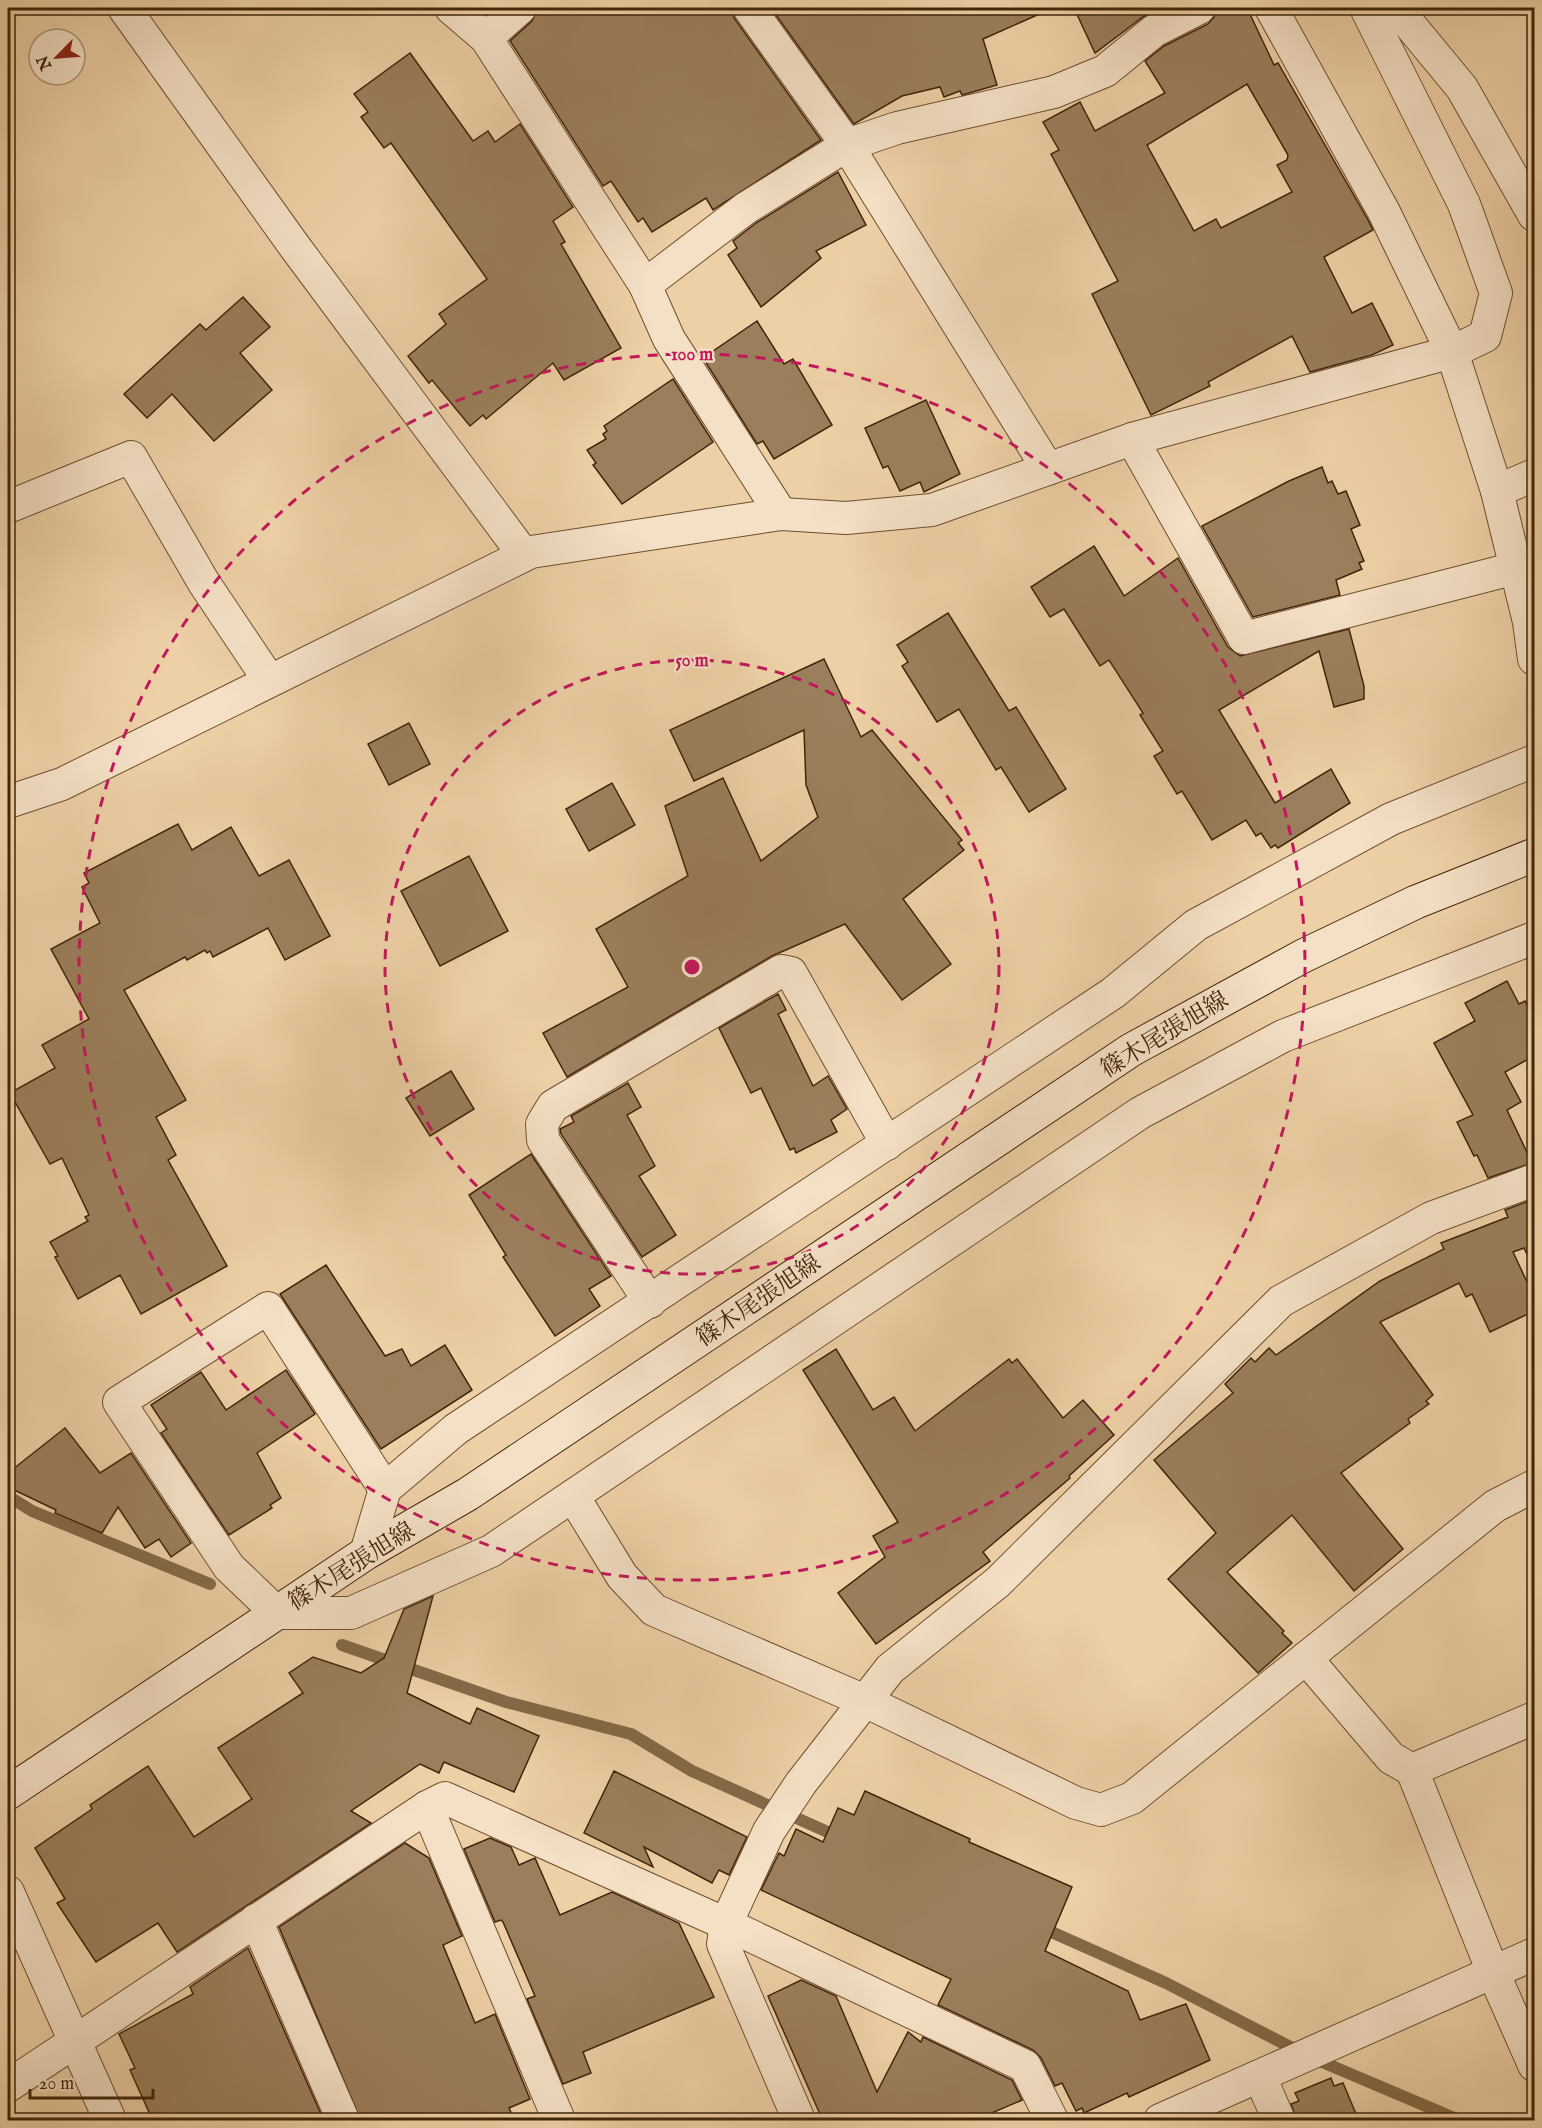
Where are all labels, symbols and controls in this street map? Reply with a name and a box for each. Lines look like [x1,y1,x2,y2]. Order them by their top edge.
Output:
north arrow [27,27,87,87]
text: N [33,52,58,74]
text: 100 m [671,344,713,367]
text: 50 m [675,650,709,673]
centre of rings [682,957,702,977]
street label: 篠木尾張旭線 [1095,985,1234,1086]
street label: 篠木尾張旭線 [690,1248,827,1354]
street label: 篠木尾張旭線 [283,1516,421,1619]
scale bar [30,2062,153,2100]
text: 20 m [39,2073,74,2096]

